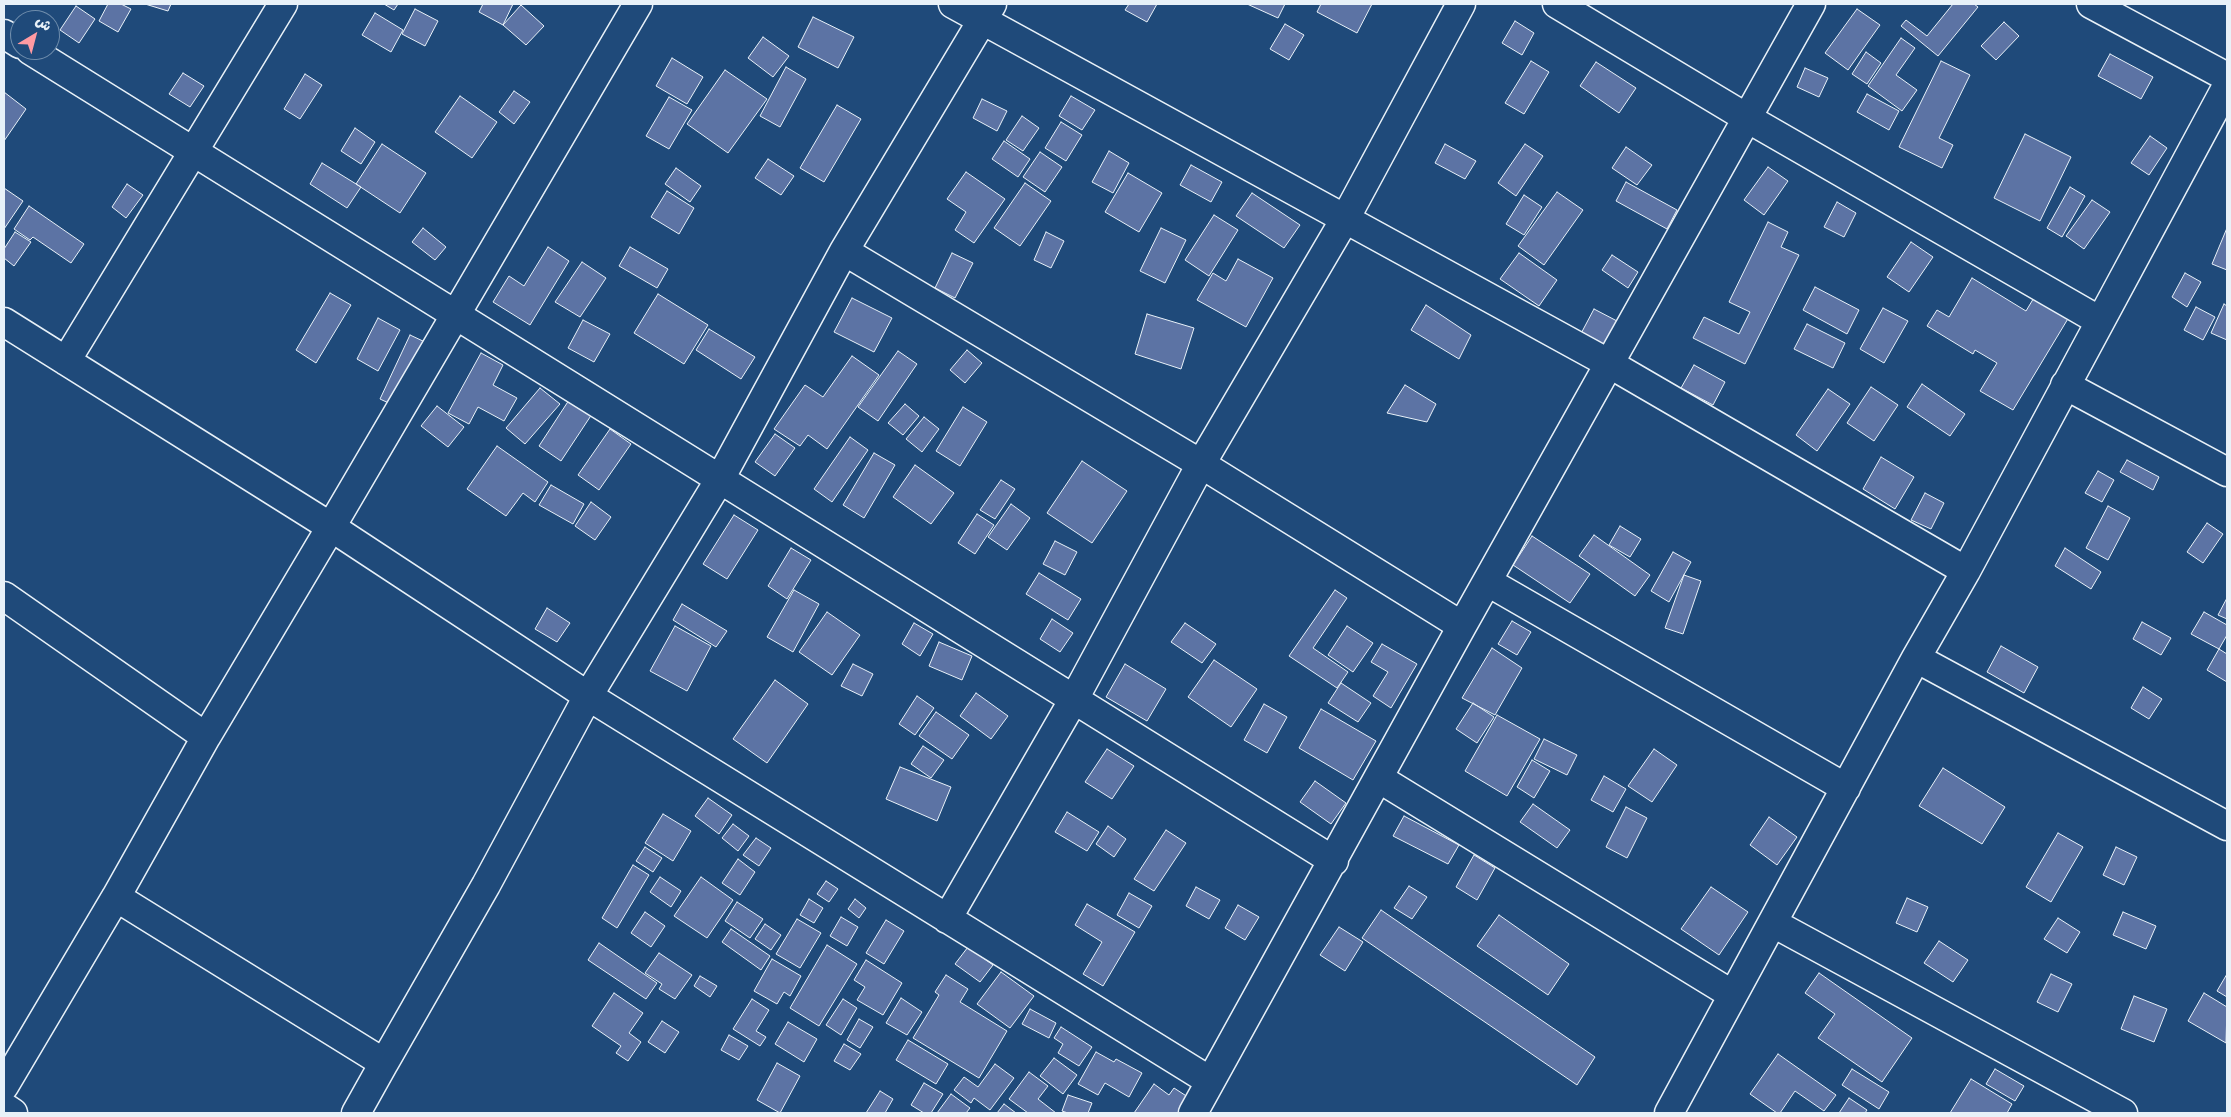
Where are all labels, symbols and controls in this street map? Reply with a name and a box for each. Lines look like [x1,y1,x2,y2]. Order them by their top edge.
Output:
north arrow [10,10,60,60]
text: ش [32,12,55,35]

